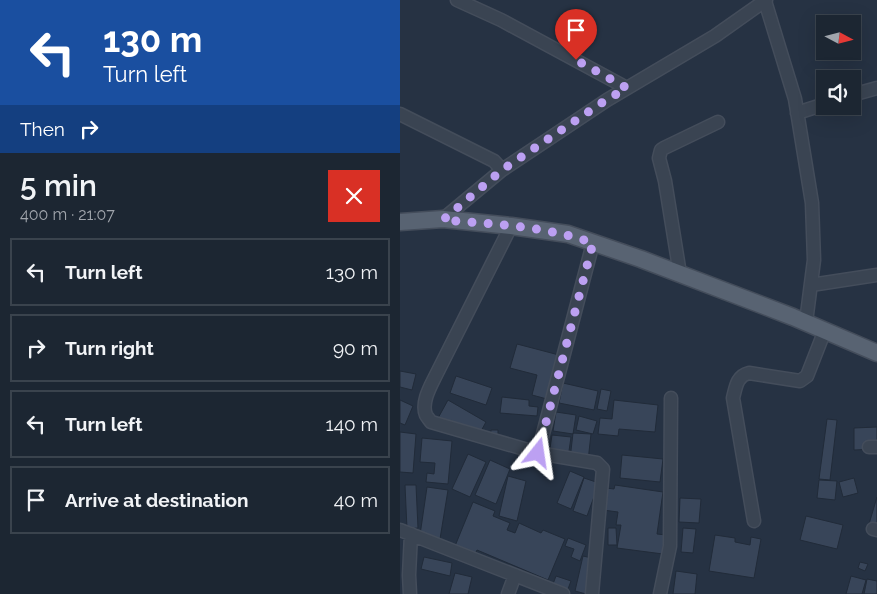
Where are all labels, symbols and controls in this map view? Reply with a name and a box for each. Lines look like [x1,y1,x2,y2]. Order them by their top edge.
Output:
pin [555,9,597,60]
north arrow [816,15,861,60]
map controls [816,15,861,115]
icon: arrive [562,16,590,44]
text: 130 m [103,19,202,60]
icon: left [20,20,85,85]
text: Turn left [103,61,187,87]
button: sound [816,70,861,115]
icon: right [75,115,103,143]
text: Then [20,118,65,140]
text: 5 min [20,168,97,203]
button: close [328,170,380,222]
text: 400 m · 21:07 [20,205,115,224]
icon: left [22,258,50,286]
text: Turn left [65,261,142,283]
text: 130 m [326,261,378,283]
icon: right [22,334,50,362]
text: Turn right [65,337,154,359]
text: 90 m [333,337,378,359]
icon: left [22,410,50,438]
text: Turn left [65,413,142,435]
text: 140 m [326,413,378,435]
position arrow [511,426,563,478]
icon: arrive [22,486,50,514]
text: Arrive at destination [65,489,249,511]
text: 40 m [334,489,378,511]

